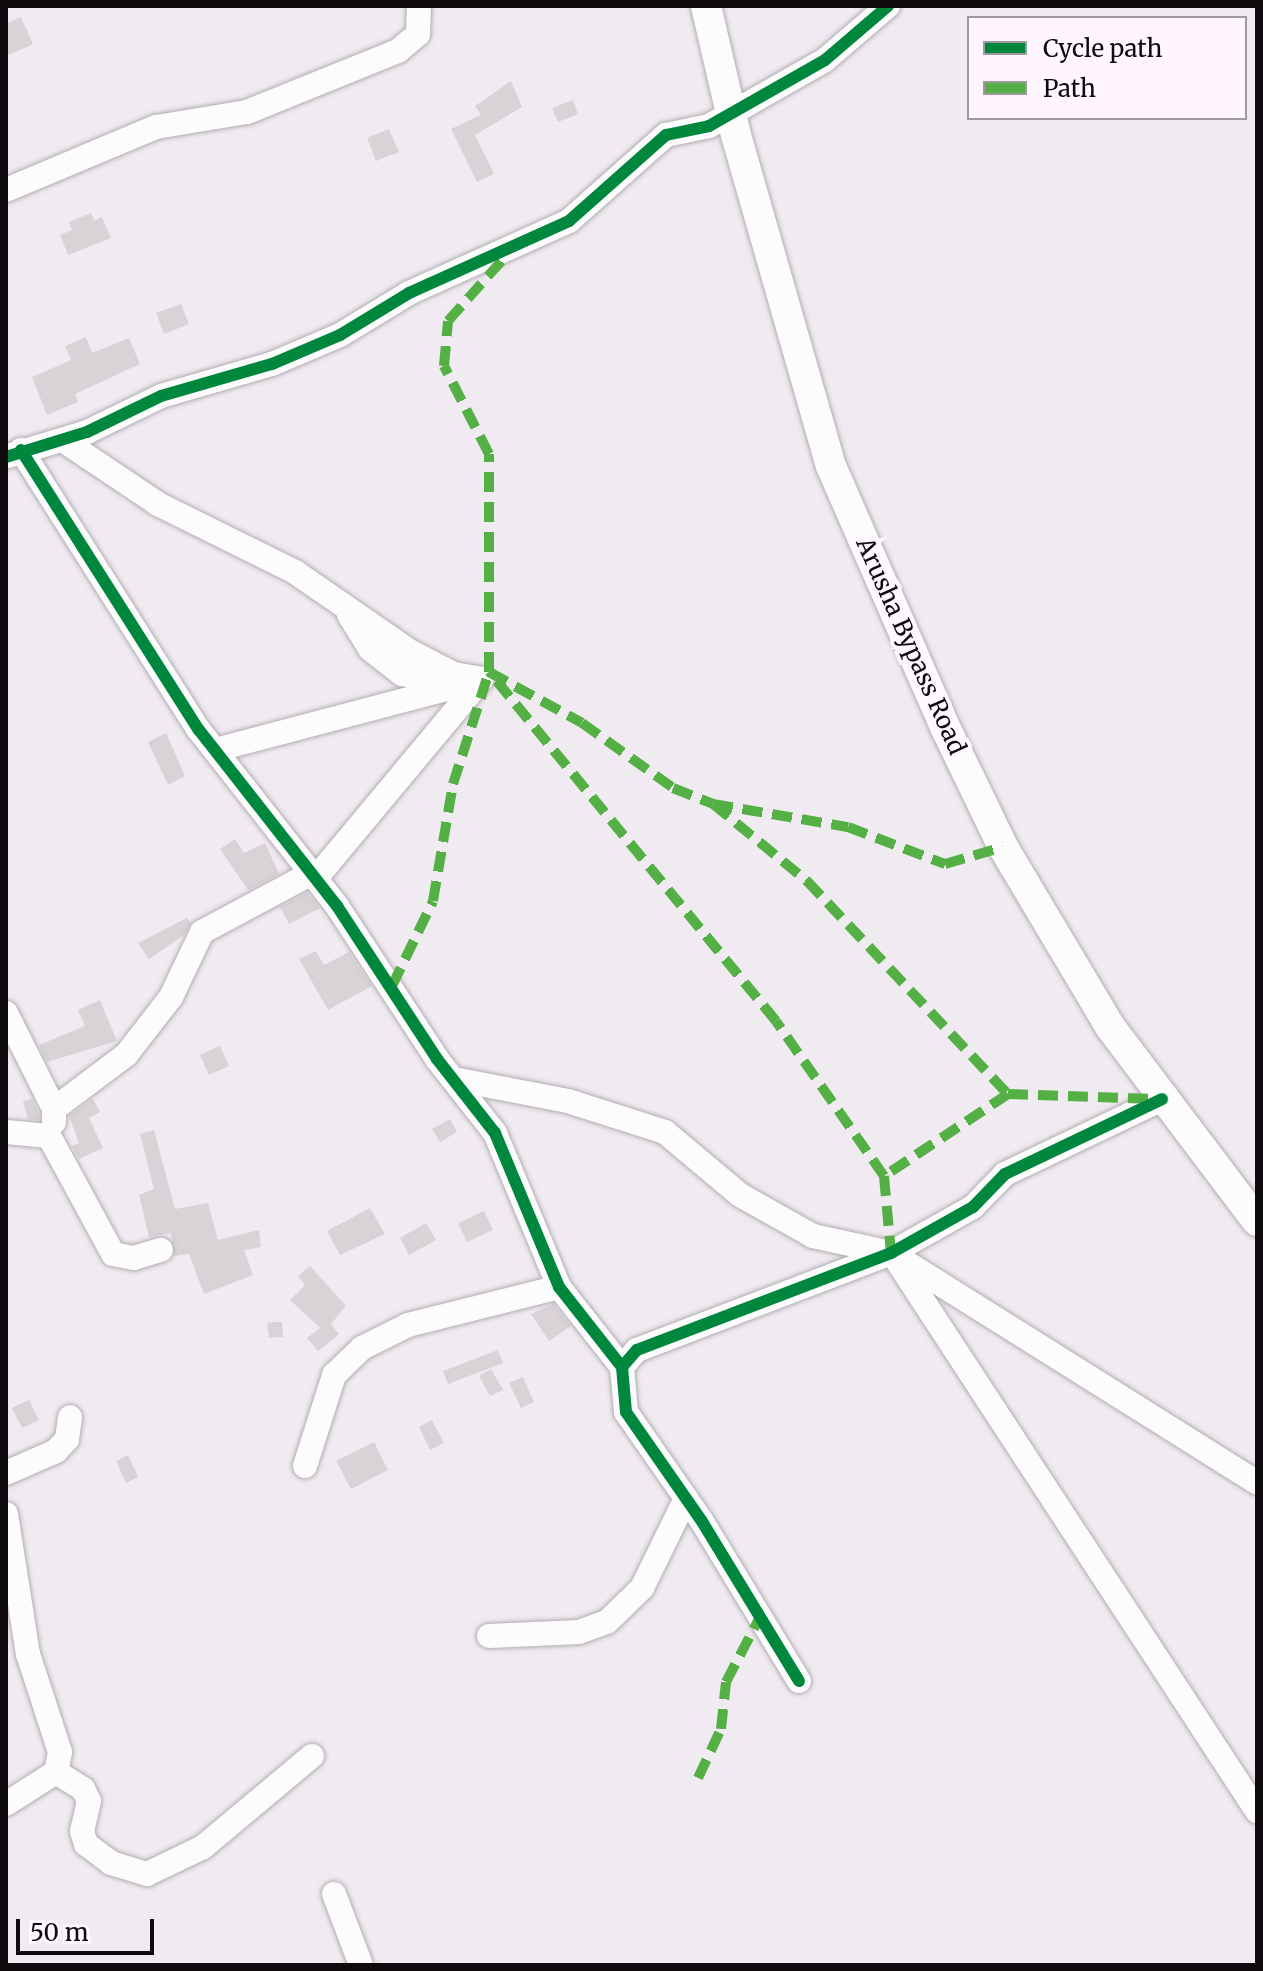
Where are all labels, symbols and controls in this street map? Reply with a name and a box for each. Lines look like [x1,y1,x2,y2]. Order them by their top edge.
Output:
legend [967,16,1247,120]
text: Cycle path [1043,33,1162,64]
text: Path [1043,73,1096,104]
street label: Arusha Bypass Road [850,533,972,759]
scale bar [20,1903,158,1953]
text: 50 m [30,1917,89,1948]

